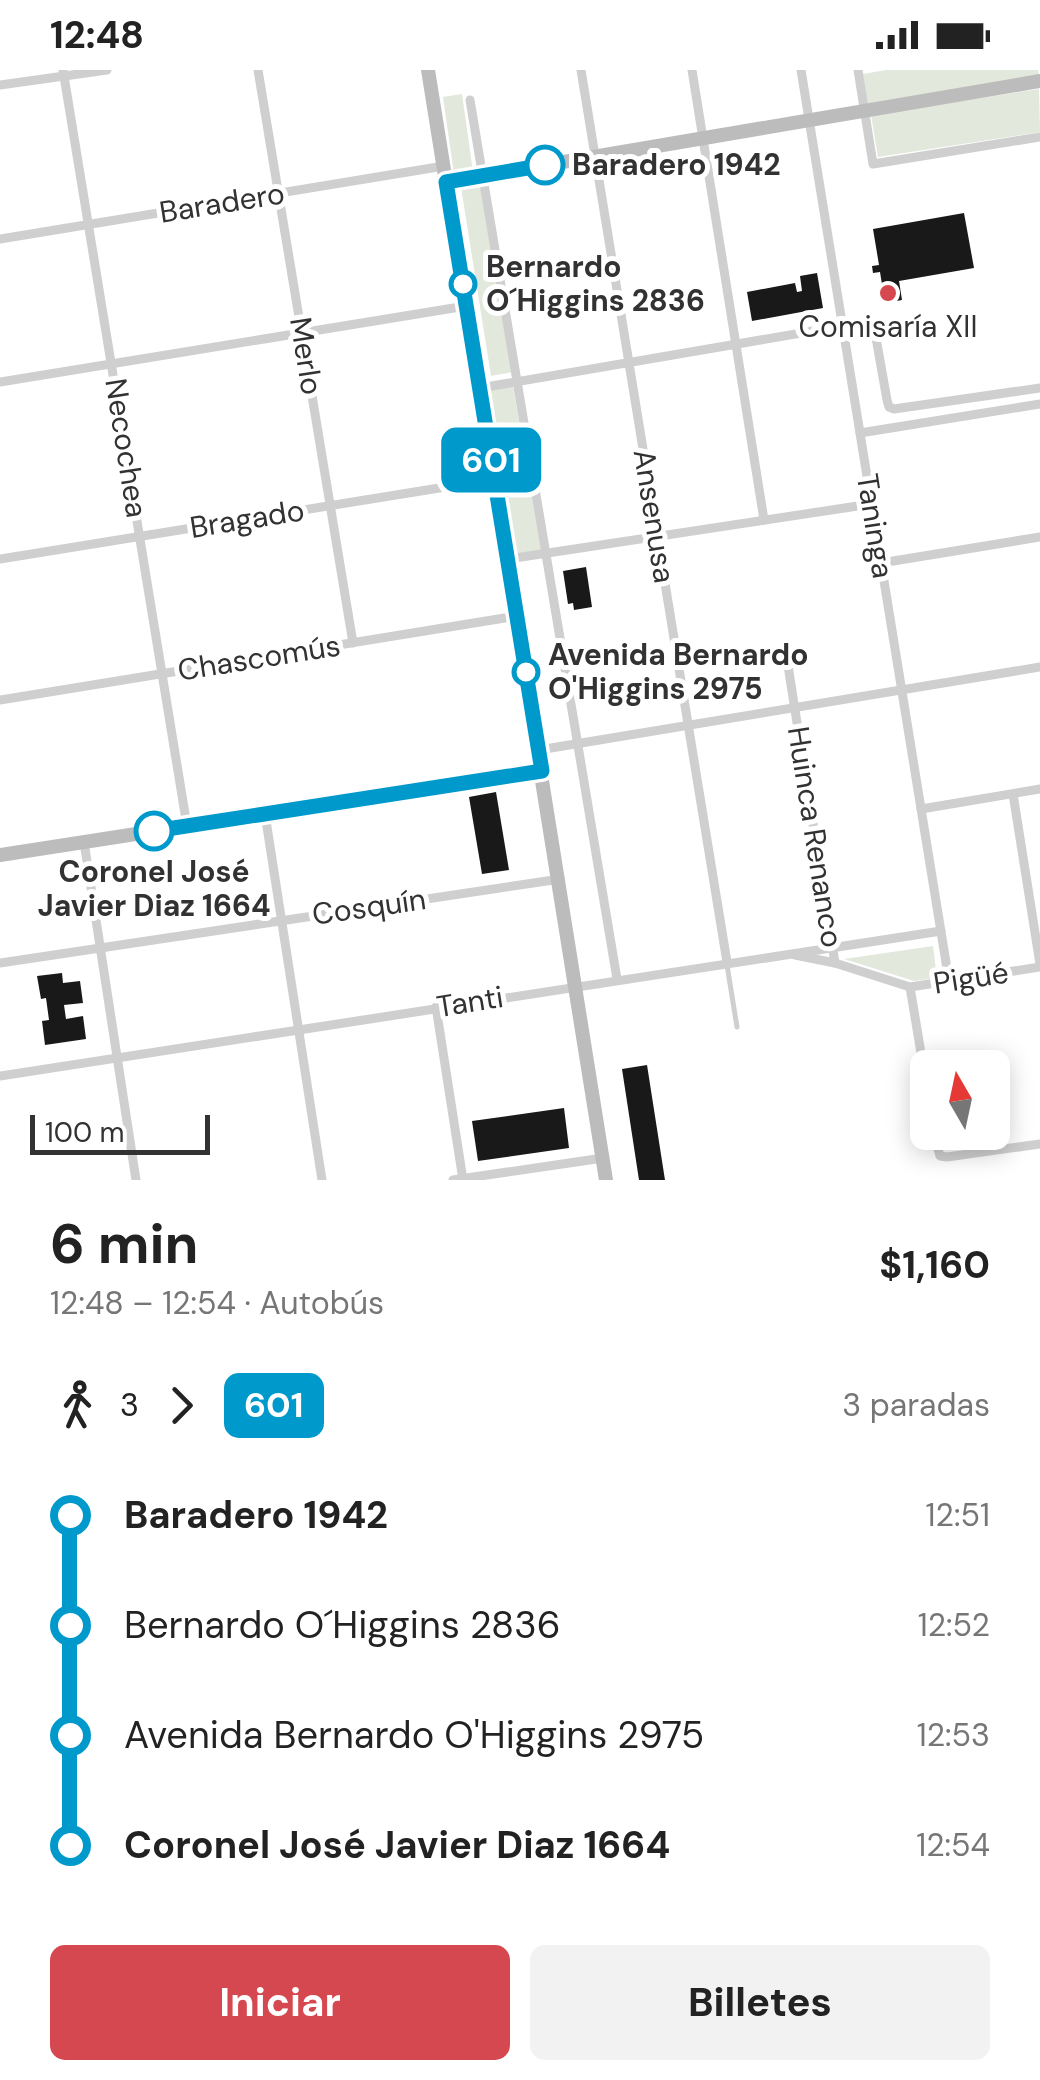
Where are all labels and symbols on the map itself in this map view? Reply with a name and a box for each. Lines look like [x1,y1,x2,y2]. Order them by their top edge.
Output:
place label: Baradero 1942 [572,145,780,184]
marker: Baradero 1942 [526,146,564,184]
street label: Baradero [157,173,287,232]
place label: Bernardo O´Higgins 2836 [486,247,705,320]
marker: Bernardo O´Higgins 2836 [450,271,476,297]
marker: Comisaría XII [877,282,899,304]
place label: Comisaría XII [799,307,977,346]
street label: Merlo [281,314,332,397]
street label: Necochea [96,375,157,520]
line badge: 601 [434,428,548,492]
street label: Ansenusa [625,446,684,586]
street label: Taninga [848,471,903,581]
street label: Bragado [187,490,307,547]
street label: Chascomús [175,625,343,690]
place label: Avenida Bernardo O'Higgins 2975 [548,635,808,708]
marker: Avenida Bernardo O'Higgins 2975 [513,659,539,685]
street label: Huinca Renanco [779,724,852,950]
marker: Coronel José Javier Diaz 1664 [135,812,173,850]
place label: Coronel José Javier Diaz 1664 [37,852,271,925]
street label: Cosquín [310,879,428,934]
street label: Pigüé [931,952,1011,1003]
street label: Tanti [434,977,506,1026]
north arrow [910,1050,1010,1150]
scale bar [30,1110,210,1154]

